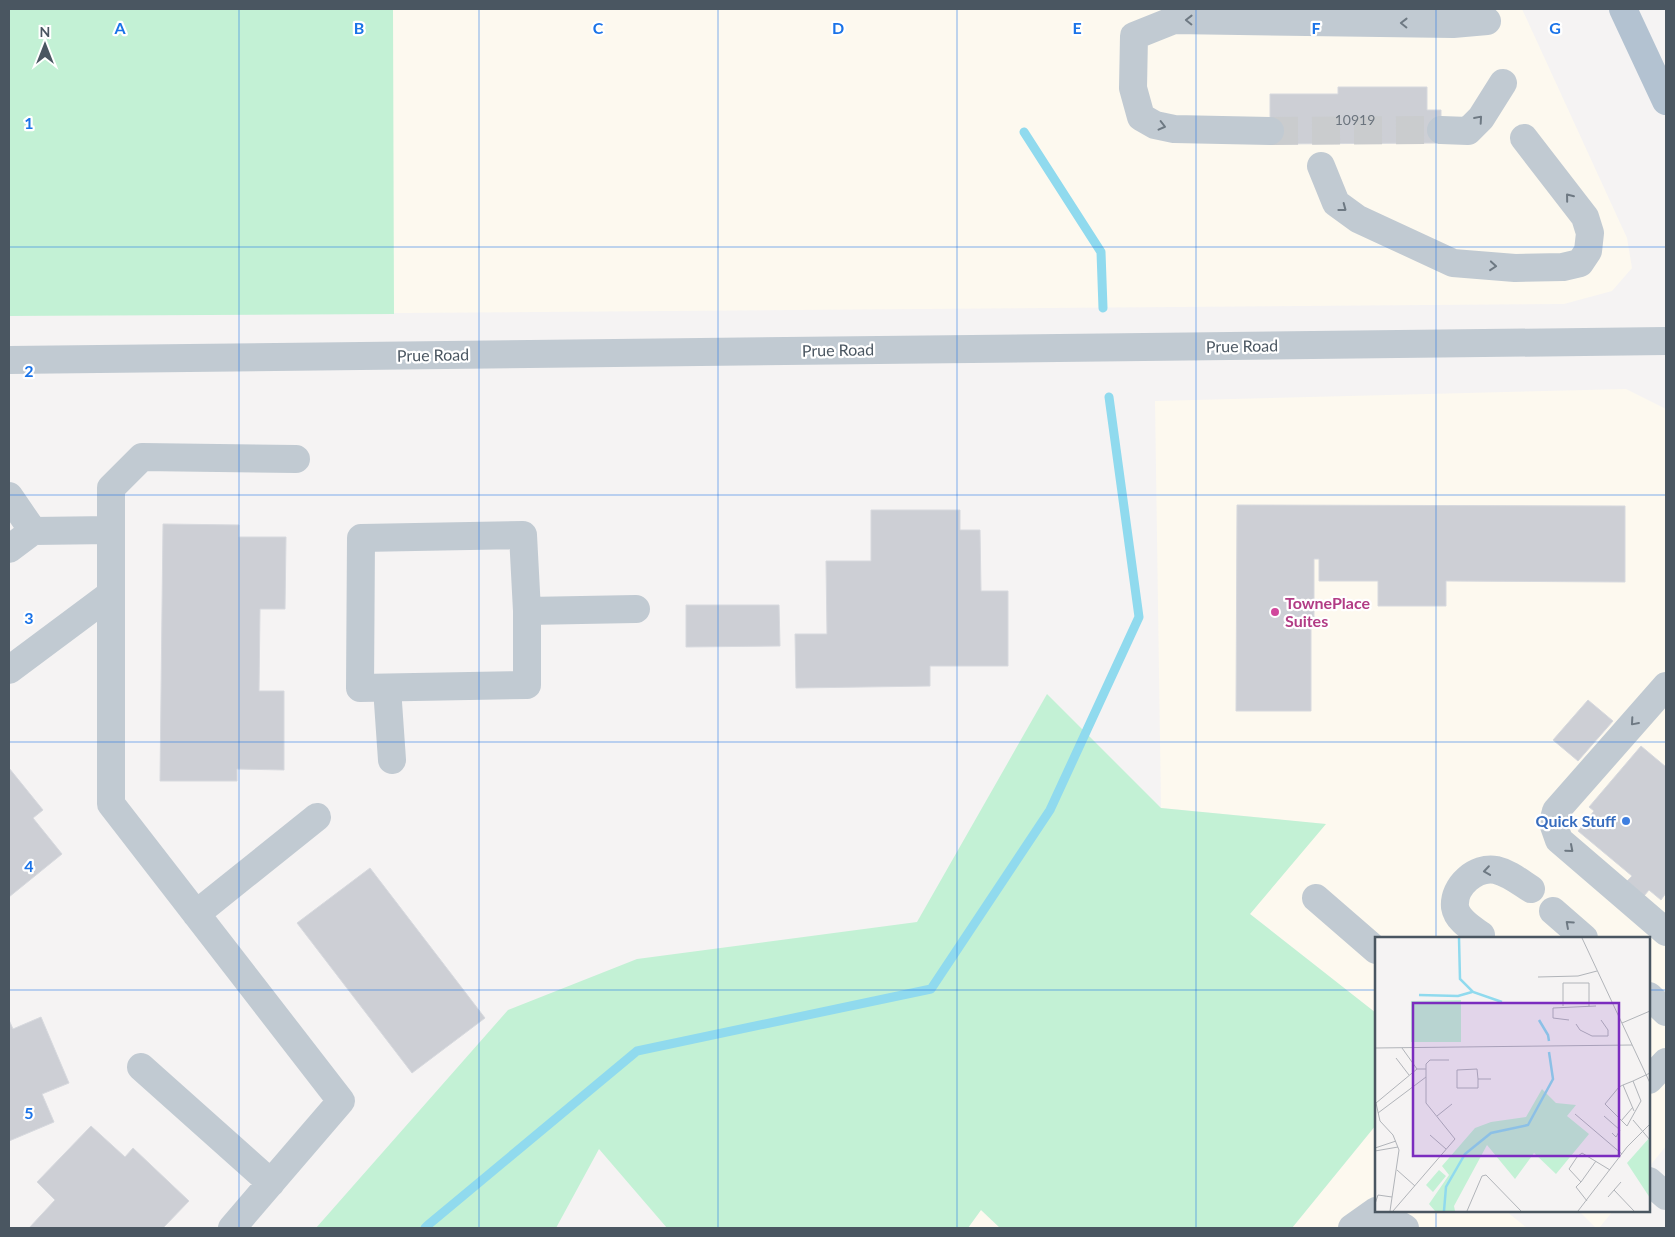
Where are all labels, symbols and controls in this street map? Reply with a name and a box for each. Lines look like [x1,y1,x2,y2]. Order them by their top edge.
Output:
one-way arrow [1184,15,1192,25]
text: A [113,18,126,37]
text: B [354,18,364,37]
text: C [593,18,604,37]
text: D [832,18,844,37]
text: E [1072,18,1082,37]
text: F [1311,18,1321,37]
one-way arrow [1399,18,1407,28]
text: G [1549,18,1561,37]
north arrow [20,20,70,70]
text: N [40,23,50,40]
house number: 10919 [1335,111,1375,128]
text: 1 [24,113,34,132]
one-way arrow [1474,115,1483,124]
one-way arrow [1157,120,1166,131]
one-way arrow [1567,194,1575,203]
one-way arrow [1337,203,1346,211]
one-way arrow [1489,260,1497,271]
street label: Prue Road [1206,335,1278,356]
street label: Prue Road [802,339,874,360]
street label: Prue Road [397,344,469,365]
text: 2 [24,361,34,380]
place label: TownePlace Suites [1285,593,1370,630]
marker: TownePlace Suites [1269,606,1281,618]
text: 3 [24,608,34,627]
one-way arrow [1631,717,1640,726]
place label: Quick Stuff [1536,811,1616,830]
marker: Quick Stuff [1620,815,1632,827]
one-way arrow [1564,844,1573,853]
text: 4 [24,856,34,875]
one-way arrow [1483,866,1492,876]
one-way arrow [1565,921,1574,930]
inset map [1375,937,1650,1212]
text: 5 [24,1103,34,1122]

